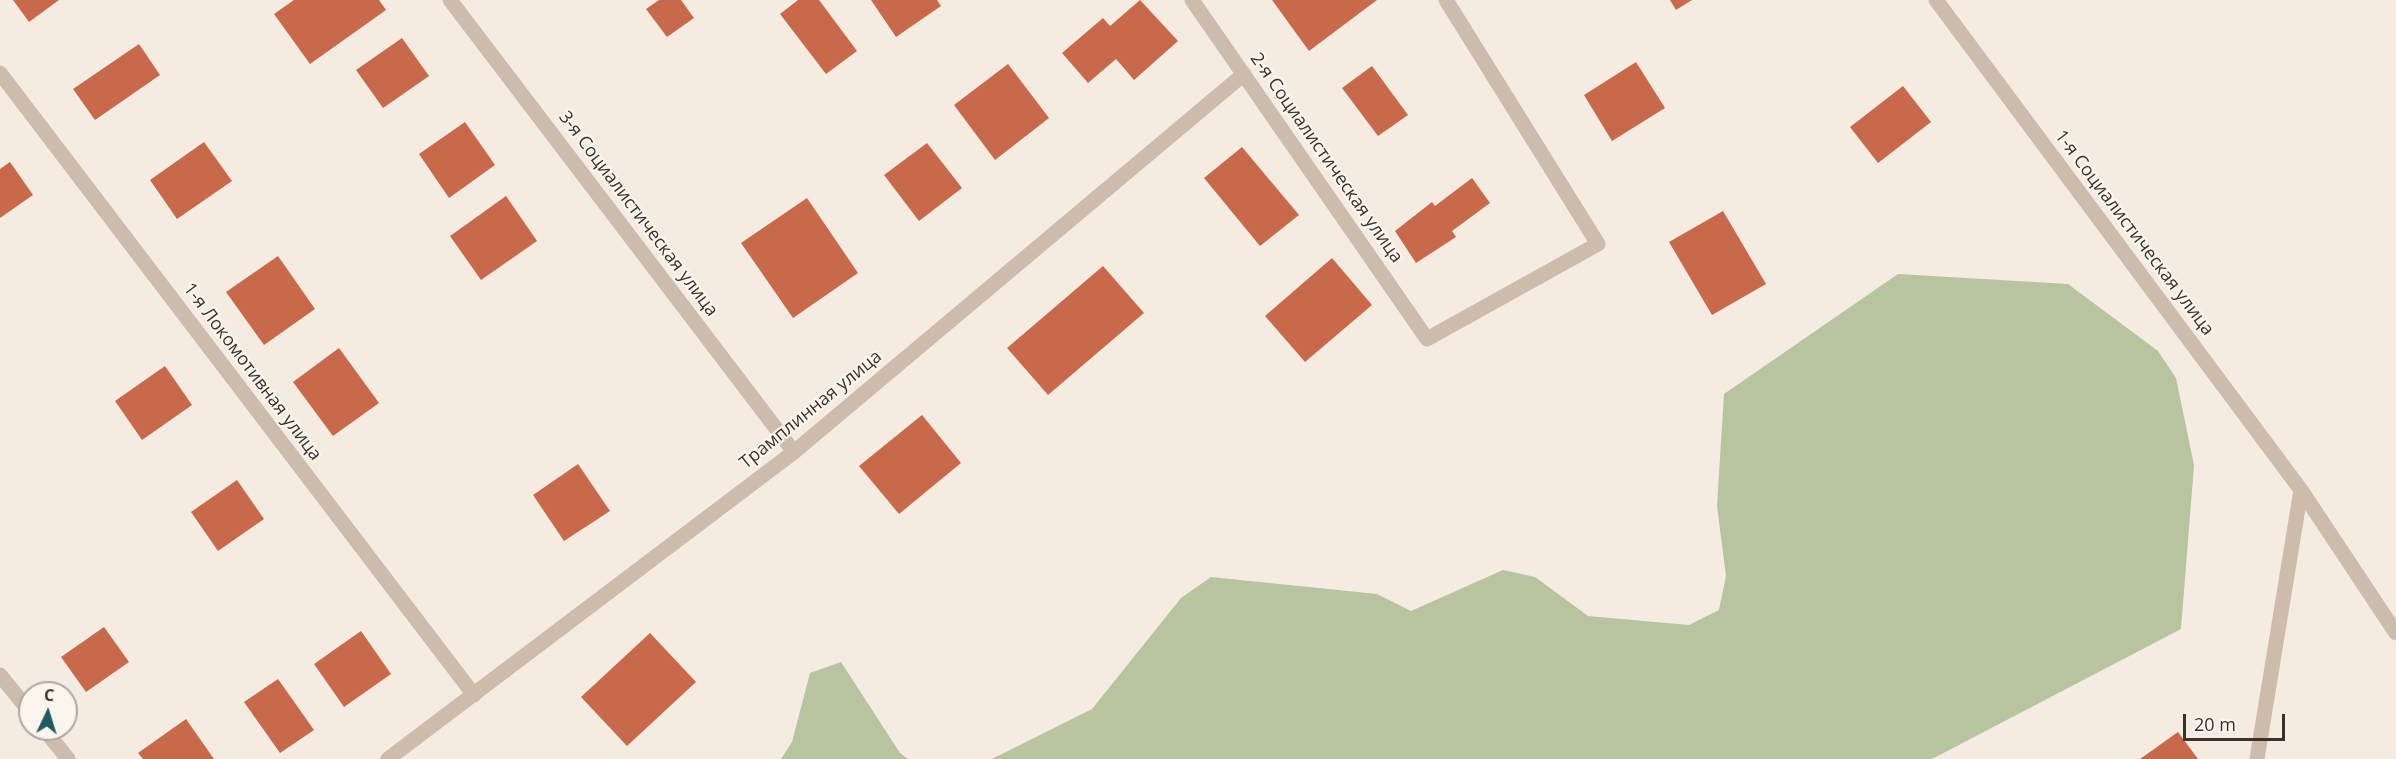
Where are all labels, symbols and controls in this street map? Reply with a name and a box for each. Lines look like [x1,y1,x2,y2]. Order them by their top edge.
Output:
street label: 2-я Социалистическая улица [1245,49,1407,267]
street label: 3-я Социалистическая улица [554,107,722,321]
street label: 1-я Социалистическая улица [2050,126,2218,340]
street label: 1-я Локомотивная улица [178,279,326,465]
street label: Трамплинная улица [736,346,886,474]
north arrow [18,681,78,741]
text: С [43,684,55,706]
scale bar [2186,702,2288,740]
text: 20 m [2194,712,2236,736]

